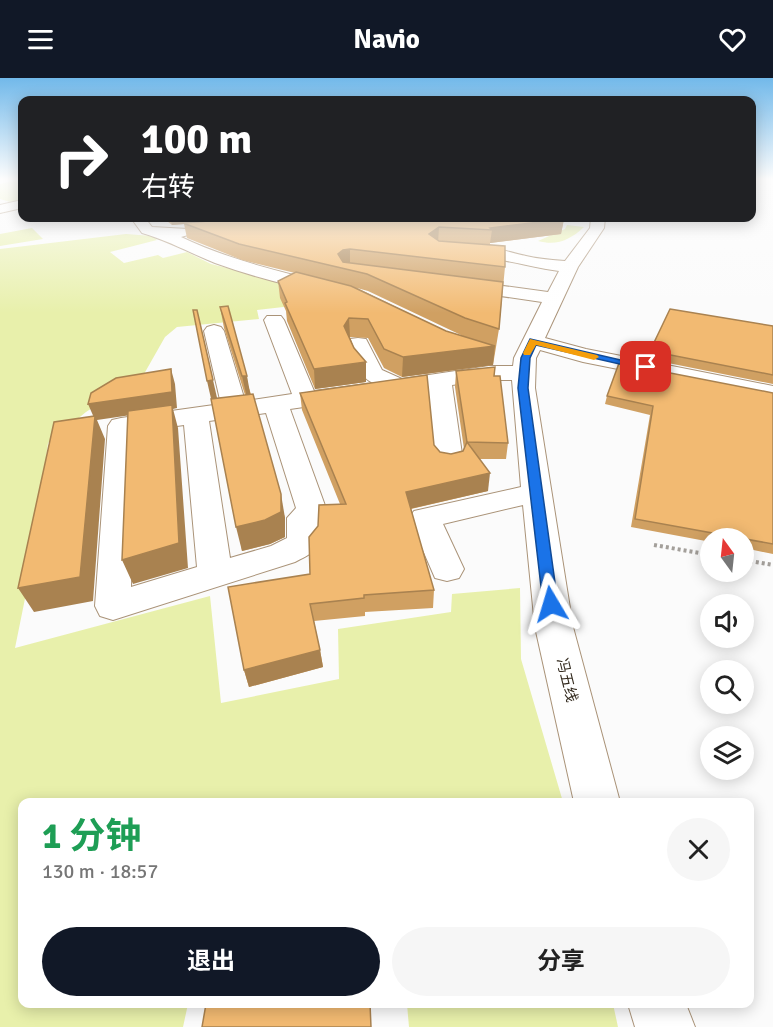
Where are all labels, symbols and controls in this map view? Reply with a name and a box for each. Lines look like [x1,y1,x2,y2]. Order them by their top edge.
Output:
icon: menu [24,23,57,56]
text: Navio [353,23,420,56]
icon: heart [716,23,749,56]
text: 100 m [141,114,252,165]
icon: right [42,120,120,198]
text: 右转 [141,171,195,204]
pin [620,341,671,392]
icon: arrive [629,350,662,383]
north arrow [700,528,754,582]
map controls [700,528,754,780]
position arrow [519,572,583,636]
button: sound [700,594,754,648]
street label: 冯五线 [553,656,581,704]
button: search [700,660,754,714]
button: layers [700,726,754,780]
text: 1 分钟 [42,814,141,859]
button: close [667,818,730,881]
text: 130 m · 18:57 [42,859,158,884]
button: 退出 [42,927,380,996]
button: 分享 [392,927,730,996]

